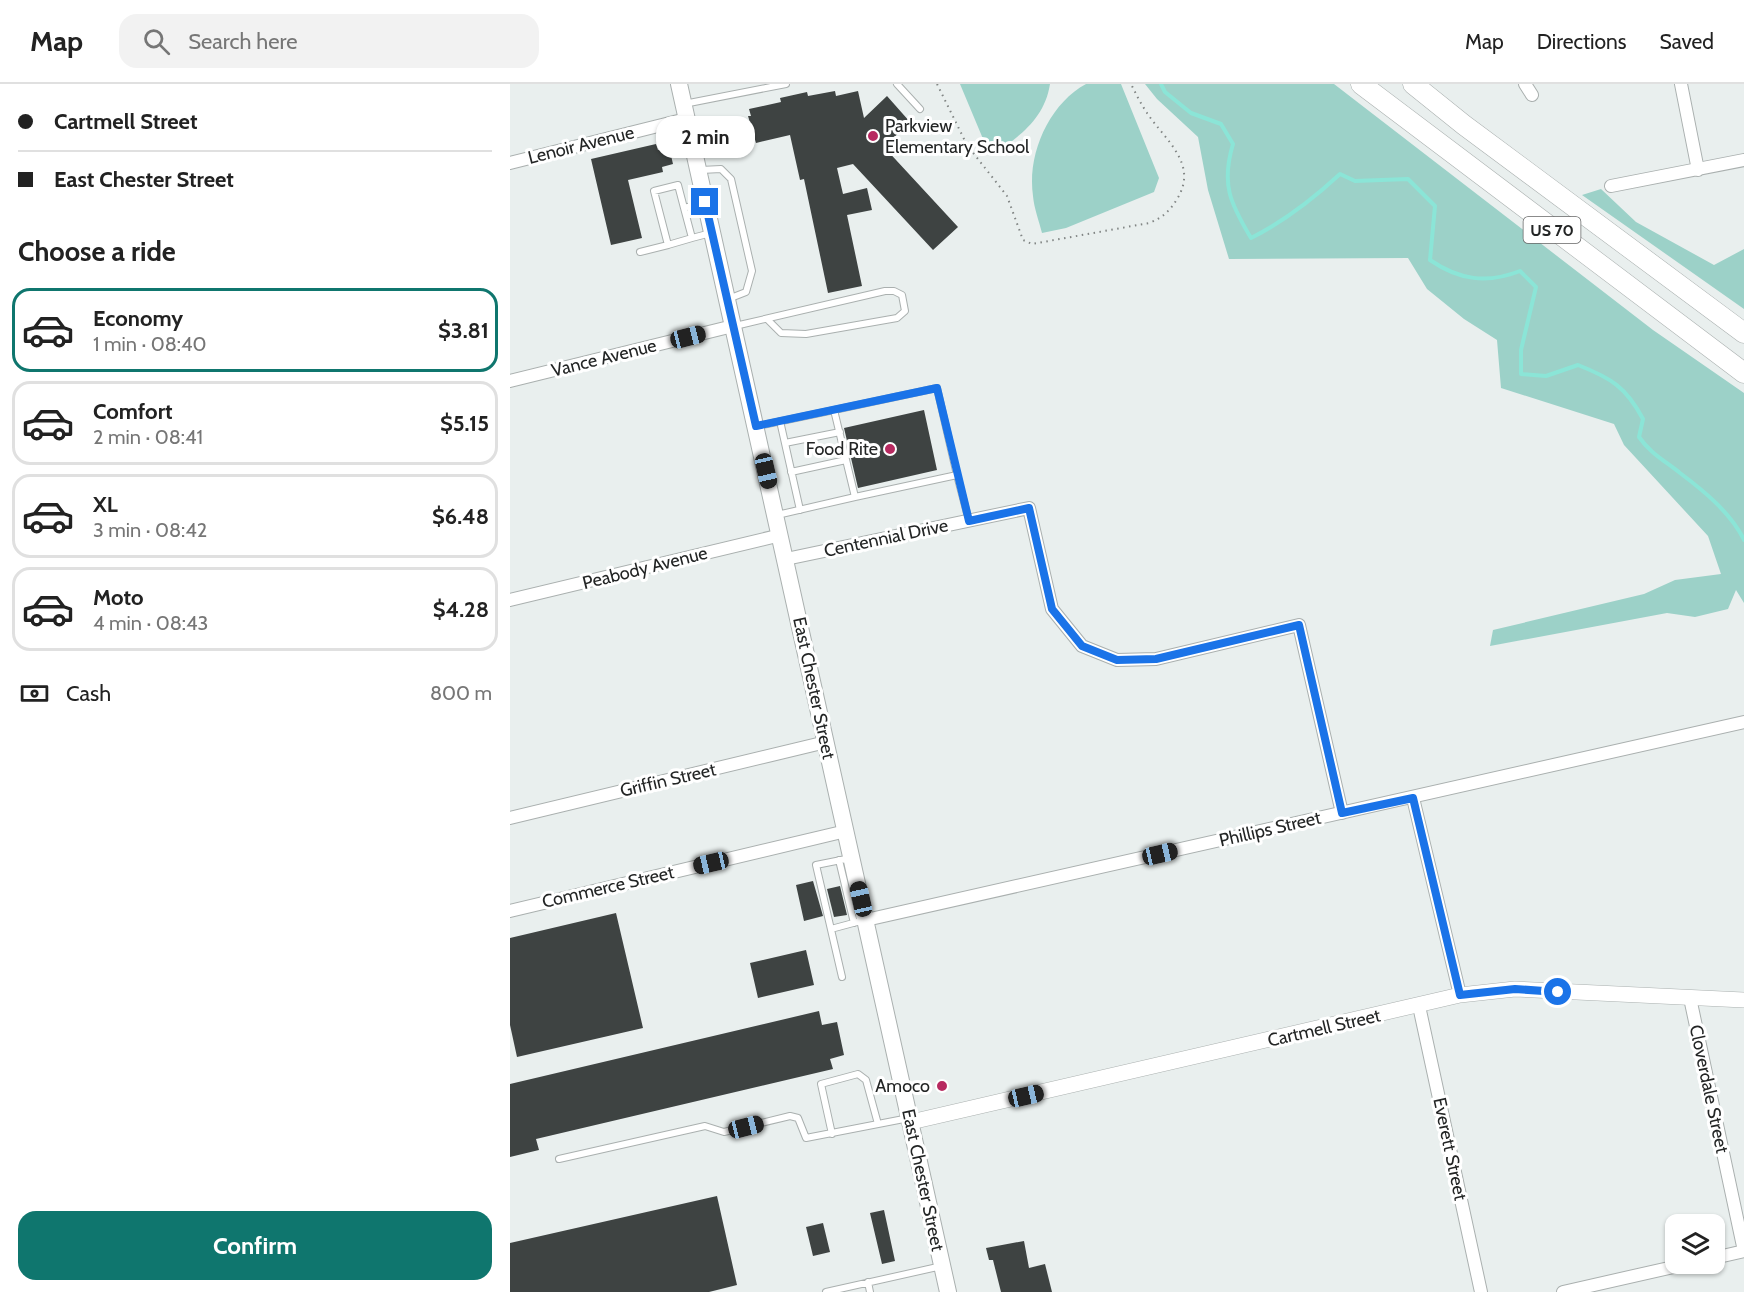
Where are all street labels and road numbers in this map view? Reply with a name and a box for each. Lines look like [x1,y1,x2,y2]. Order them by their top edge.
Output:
street label: Lenoir Avenue [526,121,636,169]
road number: US 70 [1524,217,1580,243]
street label: Vance Avenue [549,334,659,382]
street label: Centennial Drive [822,514,950,562]
street label: Peabody Avenue [580,542,710,594]
street label: East Chester Street [788,615,840,761]
street label: Griffin Street [618,758,718,802]
street label: Phillips Street [1217,807,1323,851]
street label: Commerce Street [540,861,676,913]
street label: Cartmell Street [1265,1004,1383,1052]
street label: Cloverdale Street [1685,1023,1733,1155]
street label: Everett Street [1428,1095,1472,1203]
street label: East Chester Street [897,1107,949,1253]

